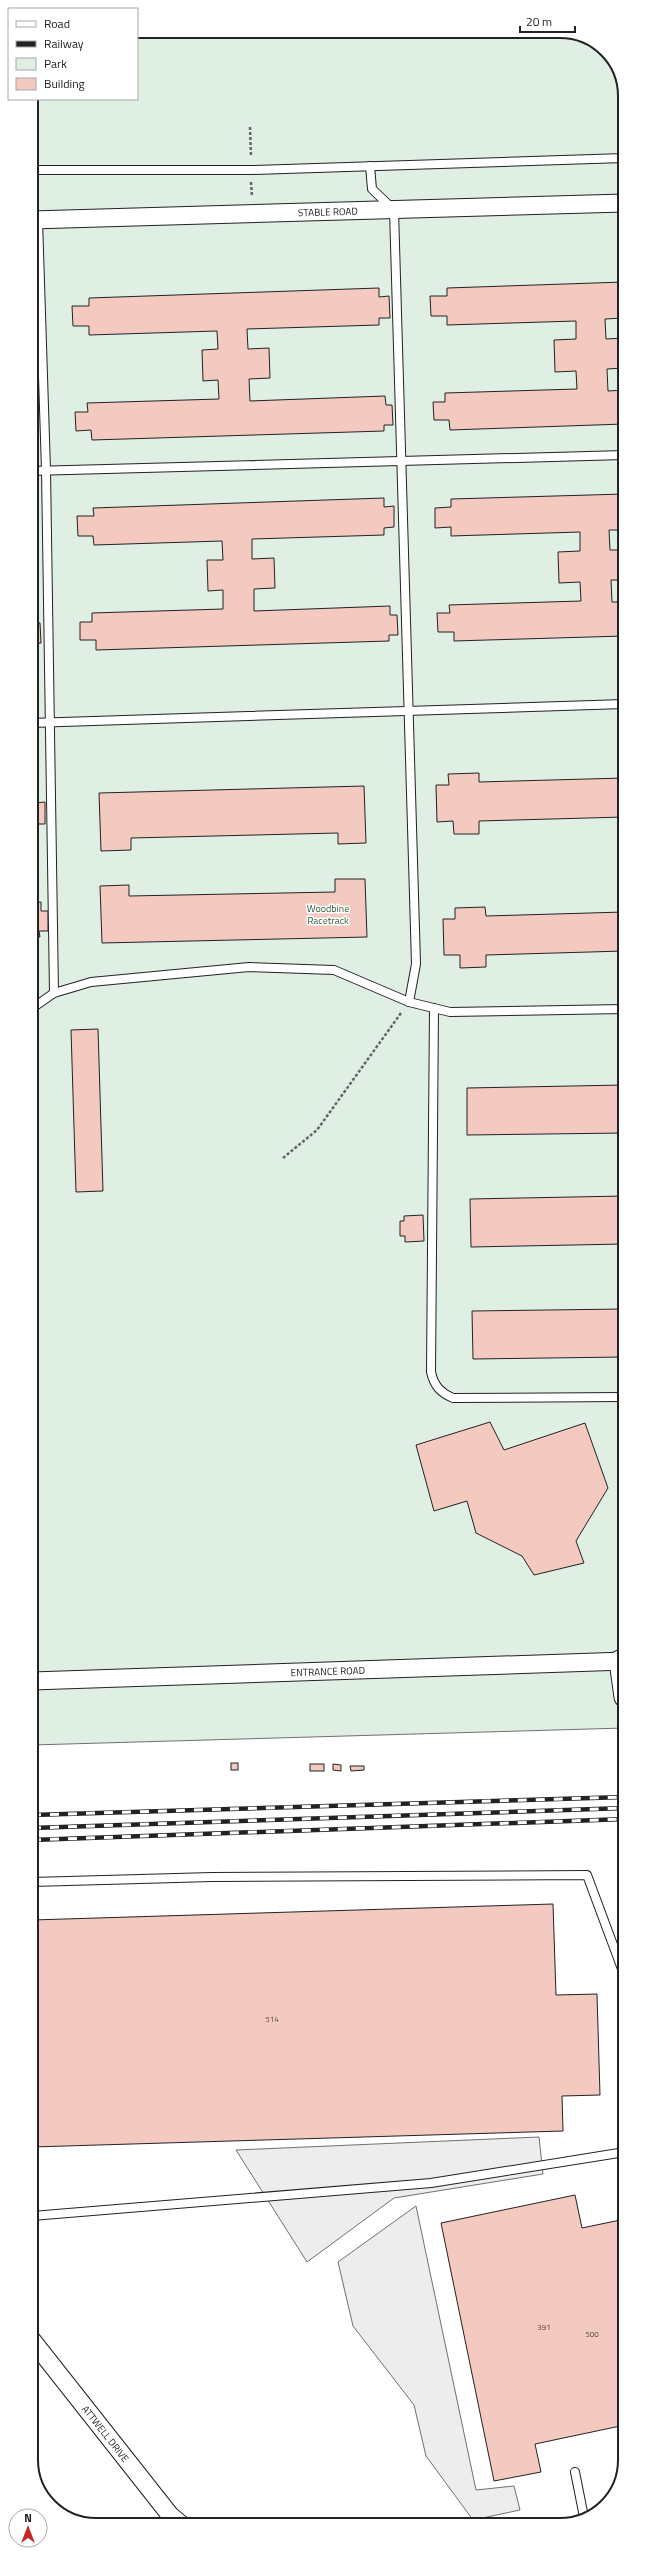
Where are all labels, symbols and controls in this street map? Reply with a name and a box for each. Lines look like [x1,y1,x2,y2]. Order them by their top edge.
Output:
legend [8,8,138,100]
scale bar [520,8,575,34]
text: 20 m [526,12,552,31]
text: Road [44,14,70,33]
text: Railway [44,34,84,53]
text: Park [44,54,67,73]
text: Building [44,74,85,93]
street label: STABLE ROAD [298,203,358,220]
park label: Woodbine Racetrack [307,901,349,928]
street label: ENTRANCE ROAD [290,1662,365,1680]
house number: 514 [265,2013,279,2025]
house number: 391 [537,2321,551,2333]
house number: 500 [585,2328,599,2340]
street label: ATTWELL DRIVE [79,2402,133,2465]
north arrow [8,2508,48,2548]
text: N [24,2510,32,2526]

